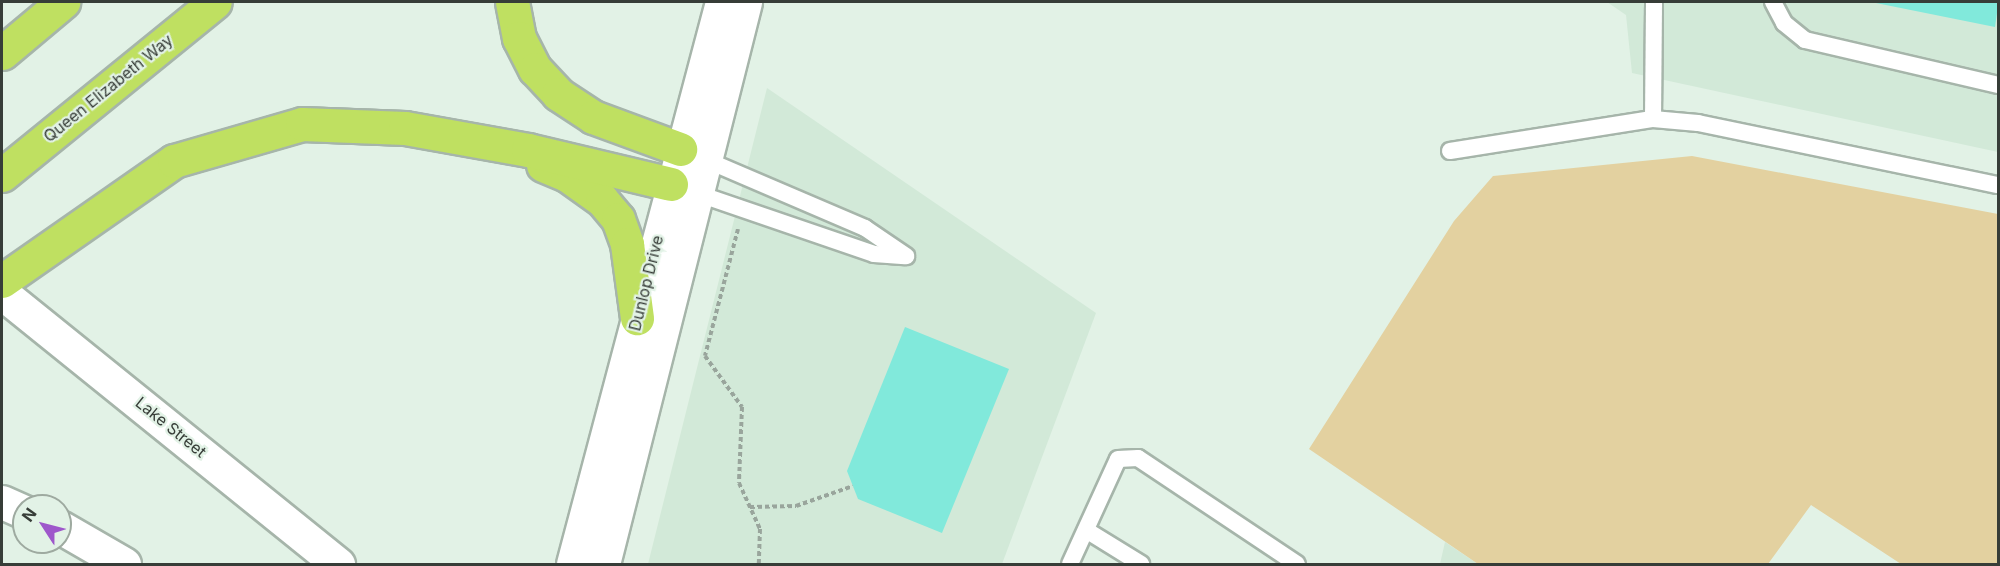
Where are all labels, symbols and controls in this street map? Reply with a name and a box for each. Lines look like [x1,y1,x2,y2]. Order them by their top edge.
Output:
street label: Queen Elizabeth Way [40,30,176,146]
street label: Dunlop Drive [625,233,667,333]
street label: Lake Street [132,393,210,461]
north arrow [12,494,72,554]
text: N [17,504,41,525]

